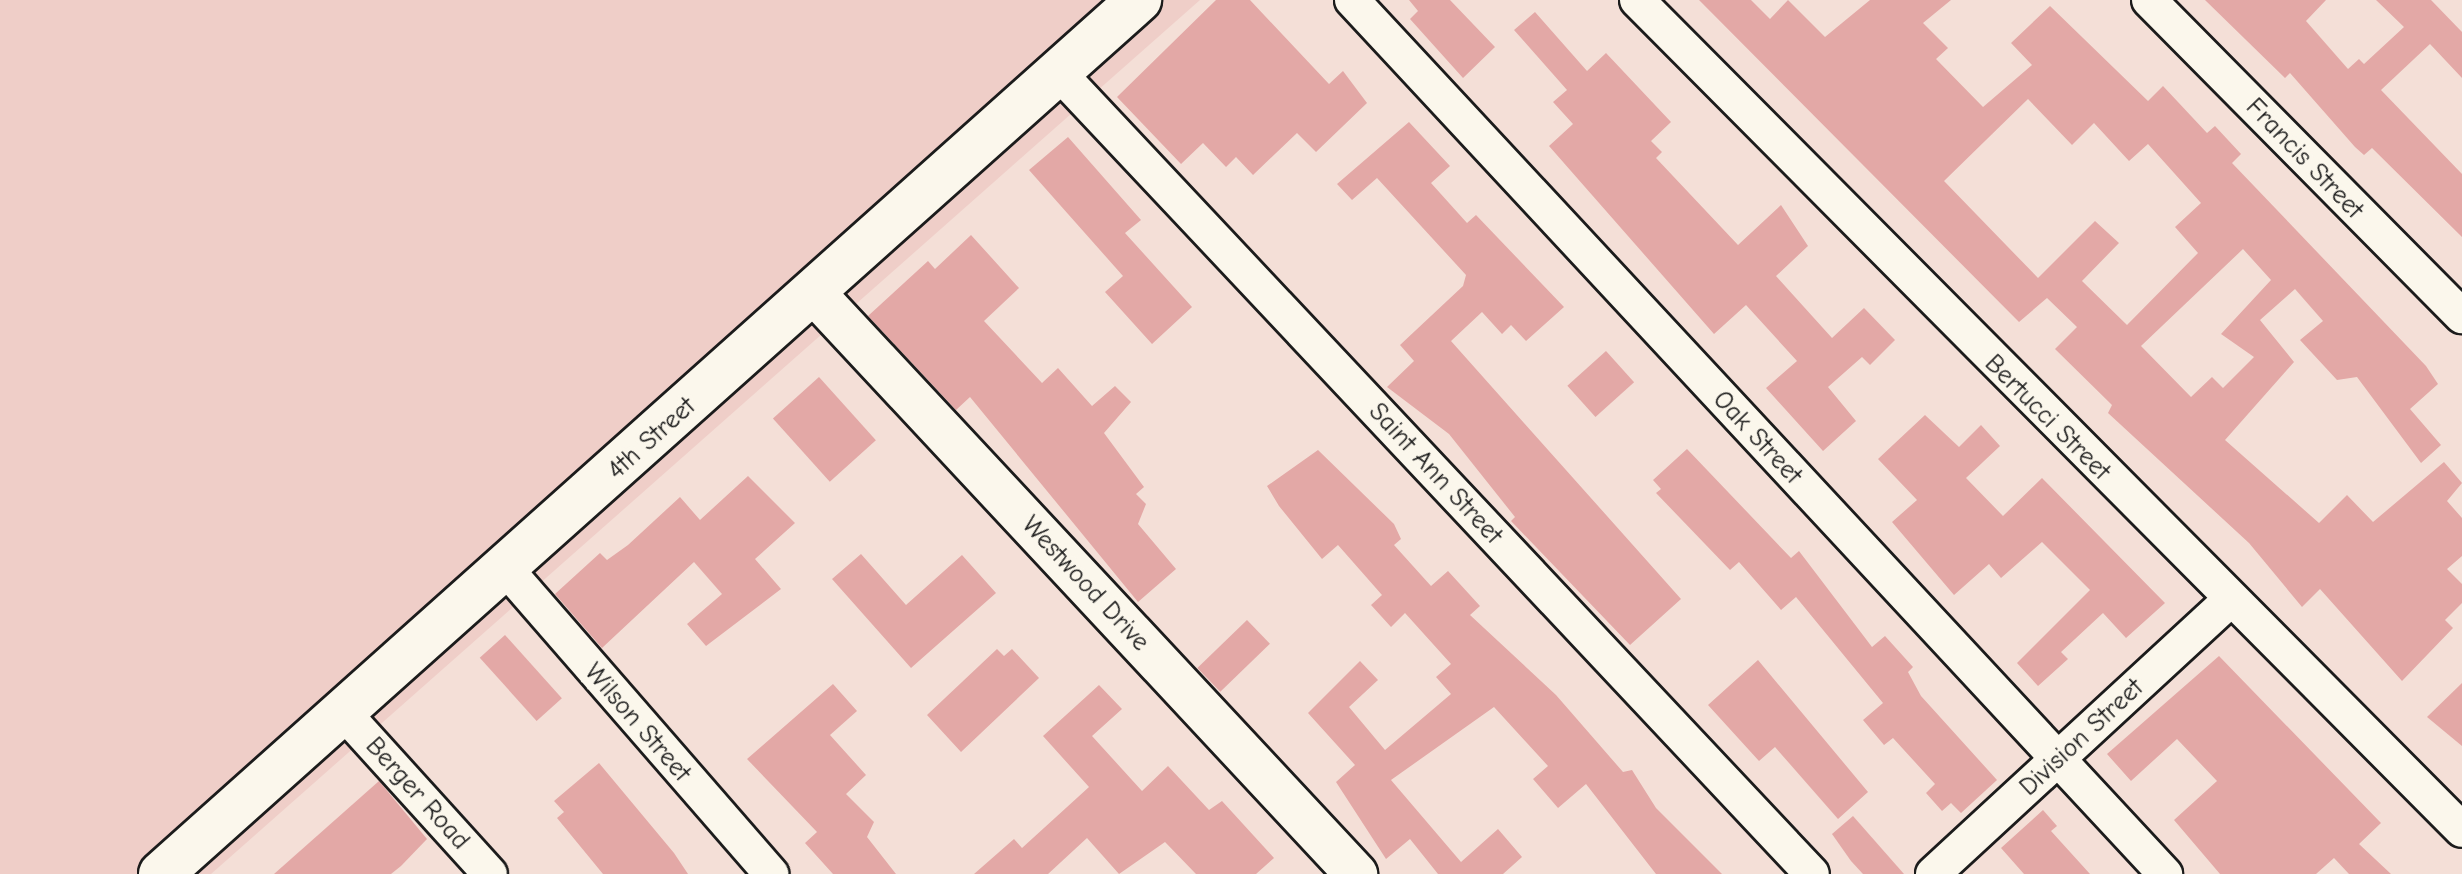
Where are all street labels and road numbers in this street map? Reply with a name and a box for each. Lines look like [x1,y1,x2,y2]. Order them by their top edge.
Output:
street label: Francis Street [2239,92,2369,226]
street label: Bertucci Street [1978,349,2116,487]
street label: Oak Street [1706,385,1808,491]
street label: 4th Street [602,391,702,487]
street label: Saint Ann Street [1362,397,1508,551]
street label: Westwood Drive [1015,510,1155,658]
street label: Wilson Street [577,657,697,789]
street label: Division Street [2014,673,2150,803]
street label: Berger Road [358,731,476,857]

